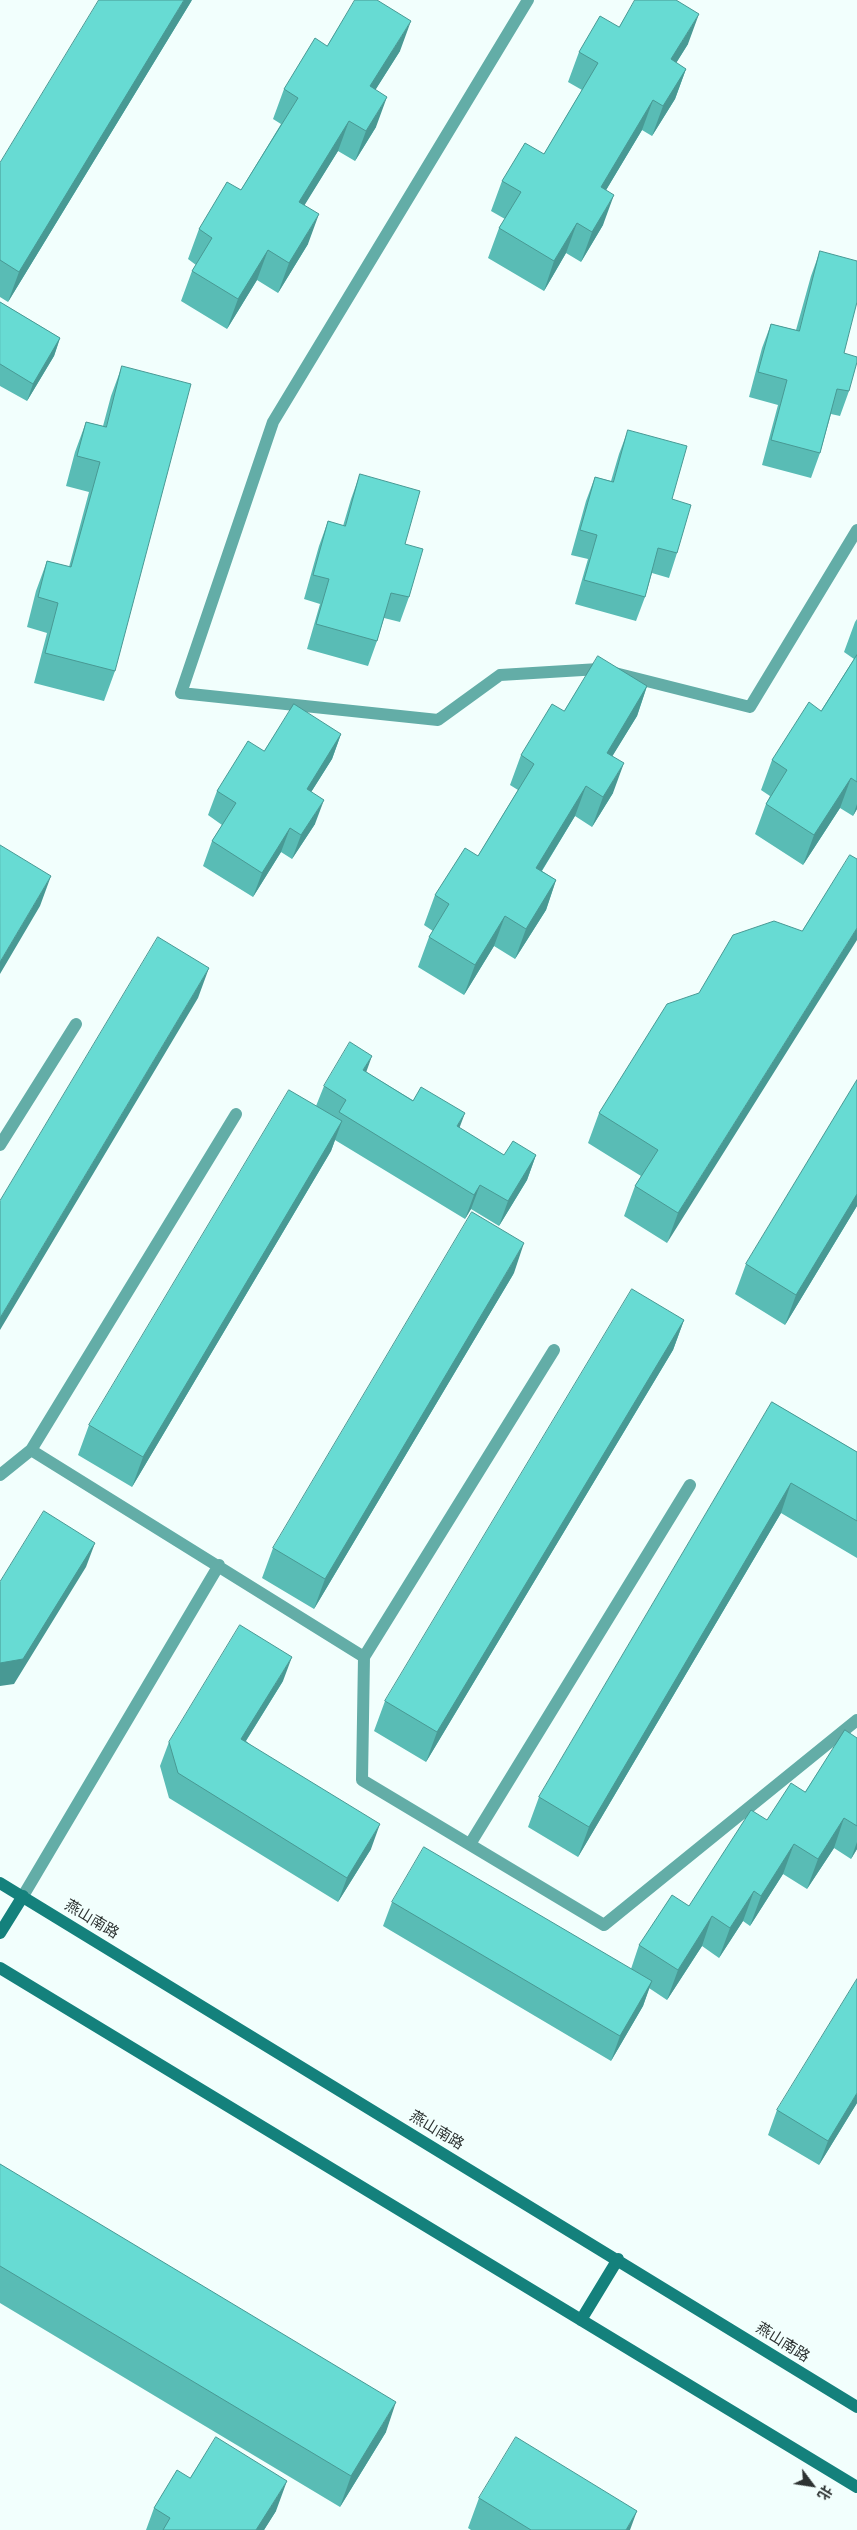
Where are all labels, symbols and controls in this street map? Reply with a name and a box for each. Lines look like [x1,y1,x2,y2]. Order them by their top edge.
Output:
street label: 燕山南路 [62,1896,122,1942]
street label: 燕山南路 [407,2107,467,2153]
street label: 燕山南路 [753,2318,813,2366]
north arrow [787,2460,837,2510]
text: 北 [814,2483,835,2503]

